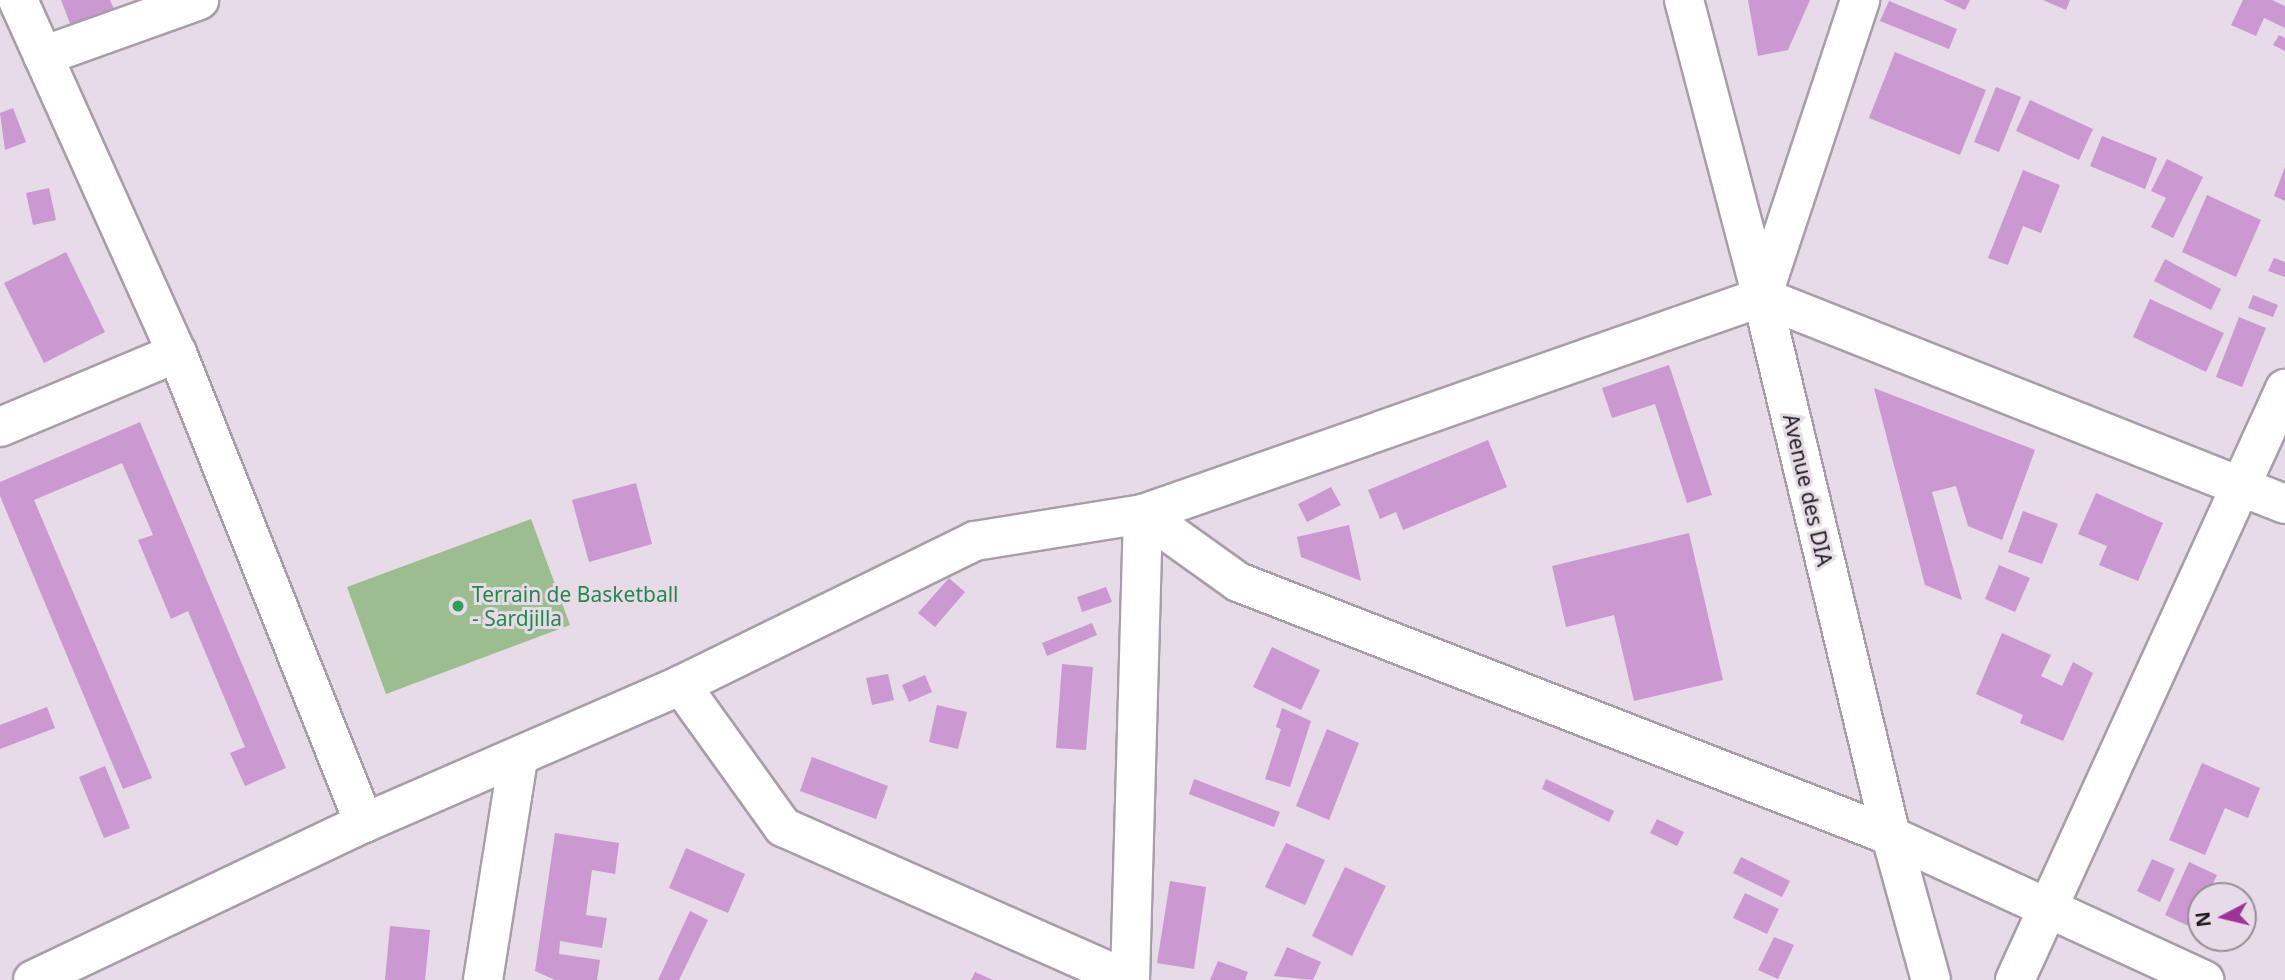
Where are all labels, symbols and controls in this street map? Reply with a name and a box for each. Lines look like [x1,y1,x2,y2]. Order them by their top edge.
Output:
street label: Avenue des DIA [1778,411,1838,569]
place label: Terrain de Basketball - Sardjilla [472,581,678,631]
marker: Terrain de Basketball - Sardjilla [450,598,466,614]
north arrow [2187,882,2257,952]
text: N [2189,910,2217,929]

